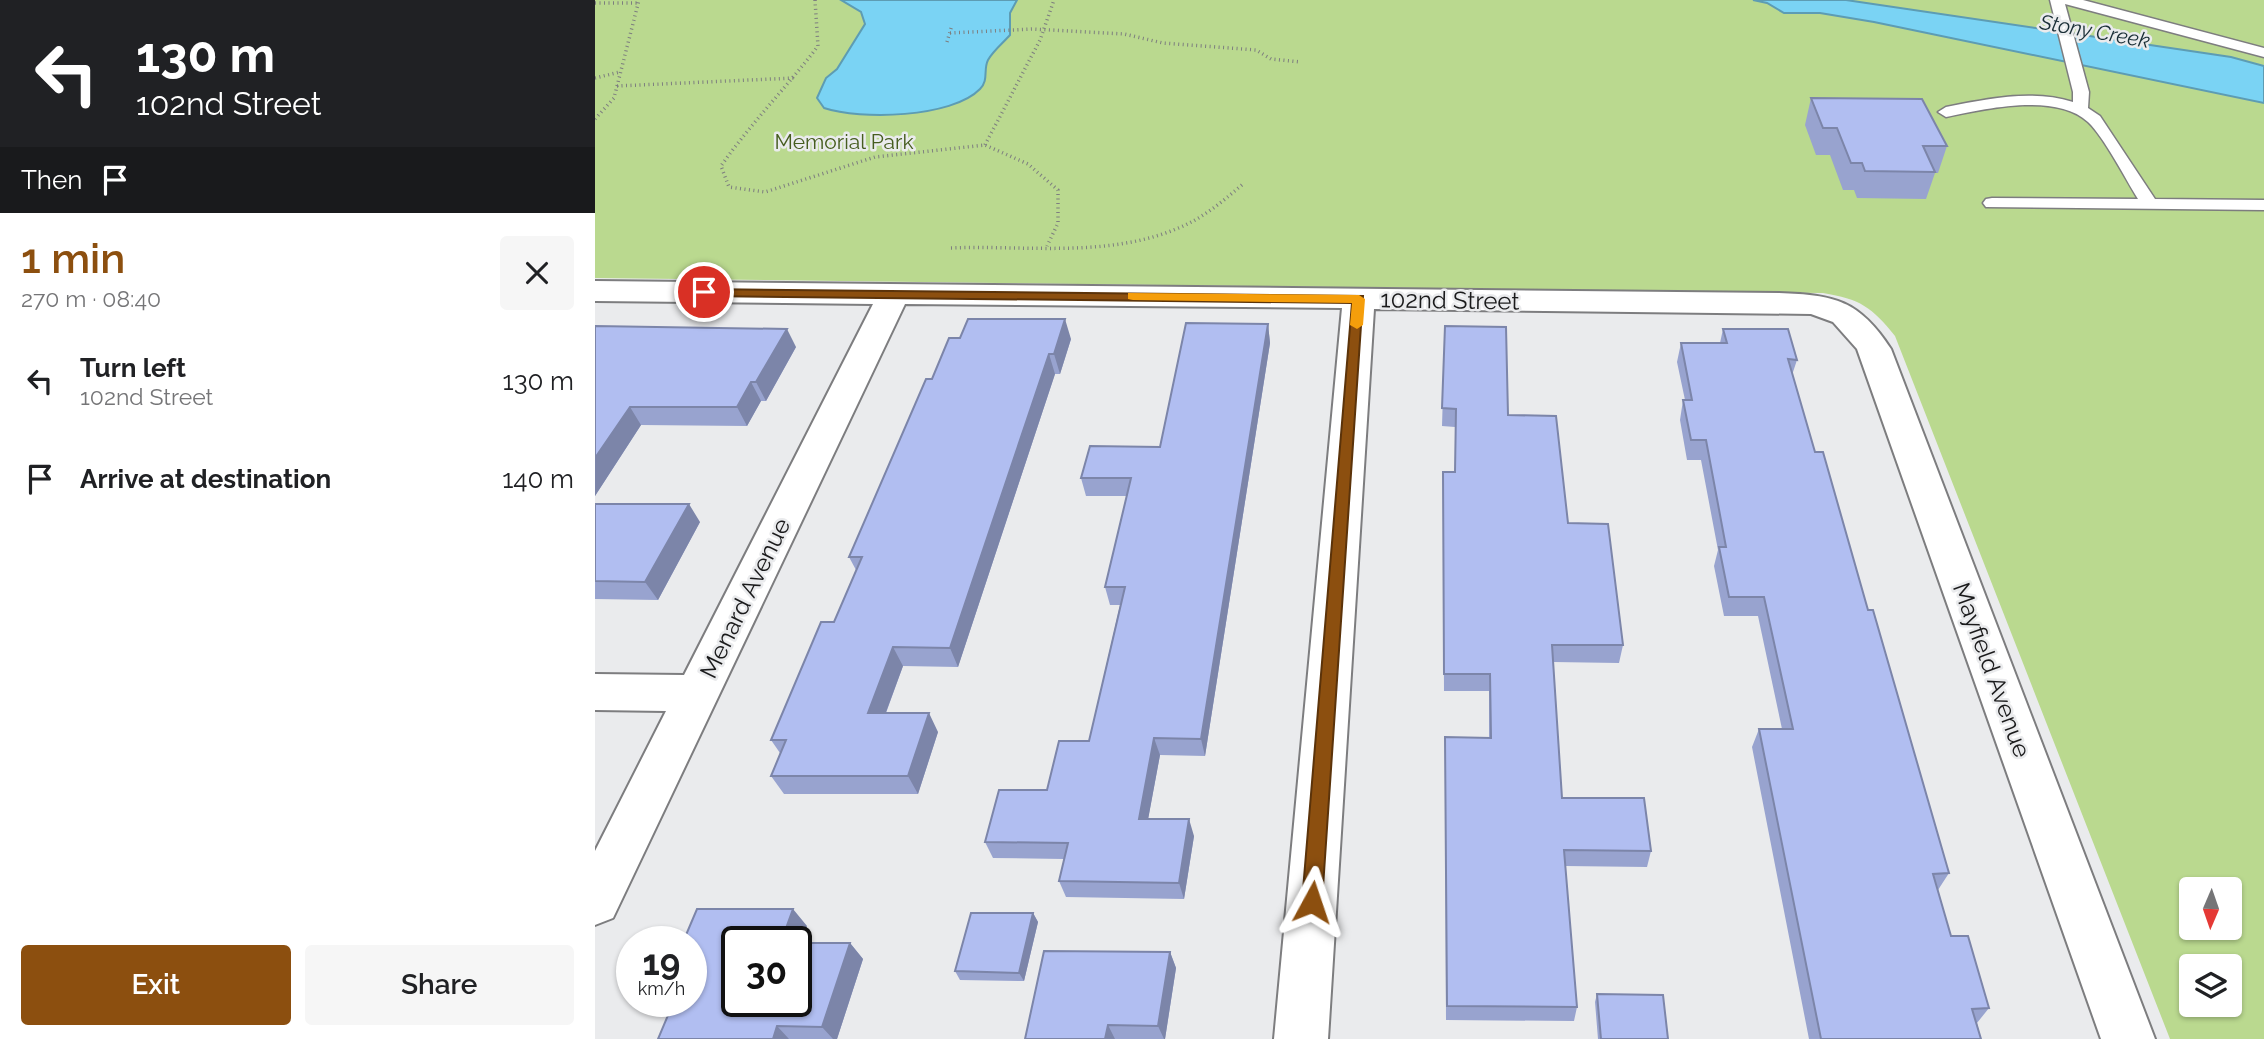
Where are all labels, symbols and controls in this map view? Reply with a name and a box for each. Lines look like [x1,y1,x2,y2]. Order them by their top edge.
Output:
water label: Stony Creek [2037,9,2152,53]
text: 130 m [136,26,275,83]
icon: left [21,28,112,119]
text: 102nd Street [136,85,321,122]
park label: Memorial Park [774,129,914,154]
icon: arrive [96,161,134,199]
text: Then [21,165,82,195]
text: 1 min [21,234,125,283]
button: close [500,236,574,310]
pin [674,262,734,322]
icon: arrive [685,273,723,311]
street label: 102nd Street [1380,284,1520,316]
text: 270 m · 08:40 [21,285,161,312]
text: Turn left [80,353,186,383]
icon: left [21,362,59,400]
text: 130 m [503,366,574,396]
text: 102nd Street [80,383,213,410]
icon: arrive [21,460,59,498]
text: Arrive at destination [80,464,331,494]
text: 140 m [502,464,574,494]
street label: Menard Avenue [694,513,796,683]
street label: Mayfield Avenue [1947,579,2037,761]
position arrow [1275,865,1349,939]
north arrow [2179,877,2242,940]
map controls [2179,877,2242,1017]
speed limit sign: 30 [721,926,812,1017]
text: 19 [643,942,680,983]
button: Exit [21,945,291,1025]
button: Share [305,945,574,1025]
button: layers [2179,954,2242,1017]
text: km/h [638,978,685,999]

